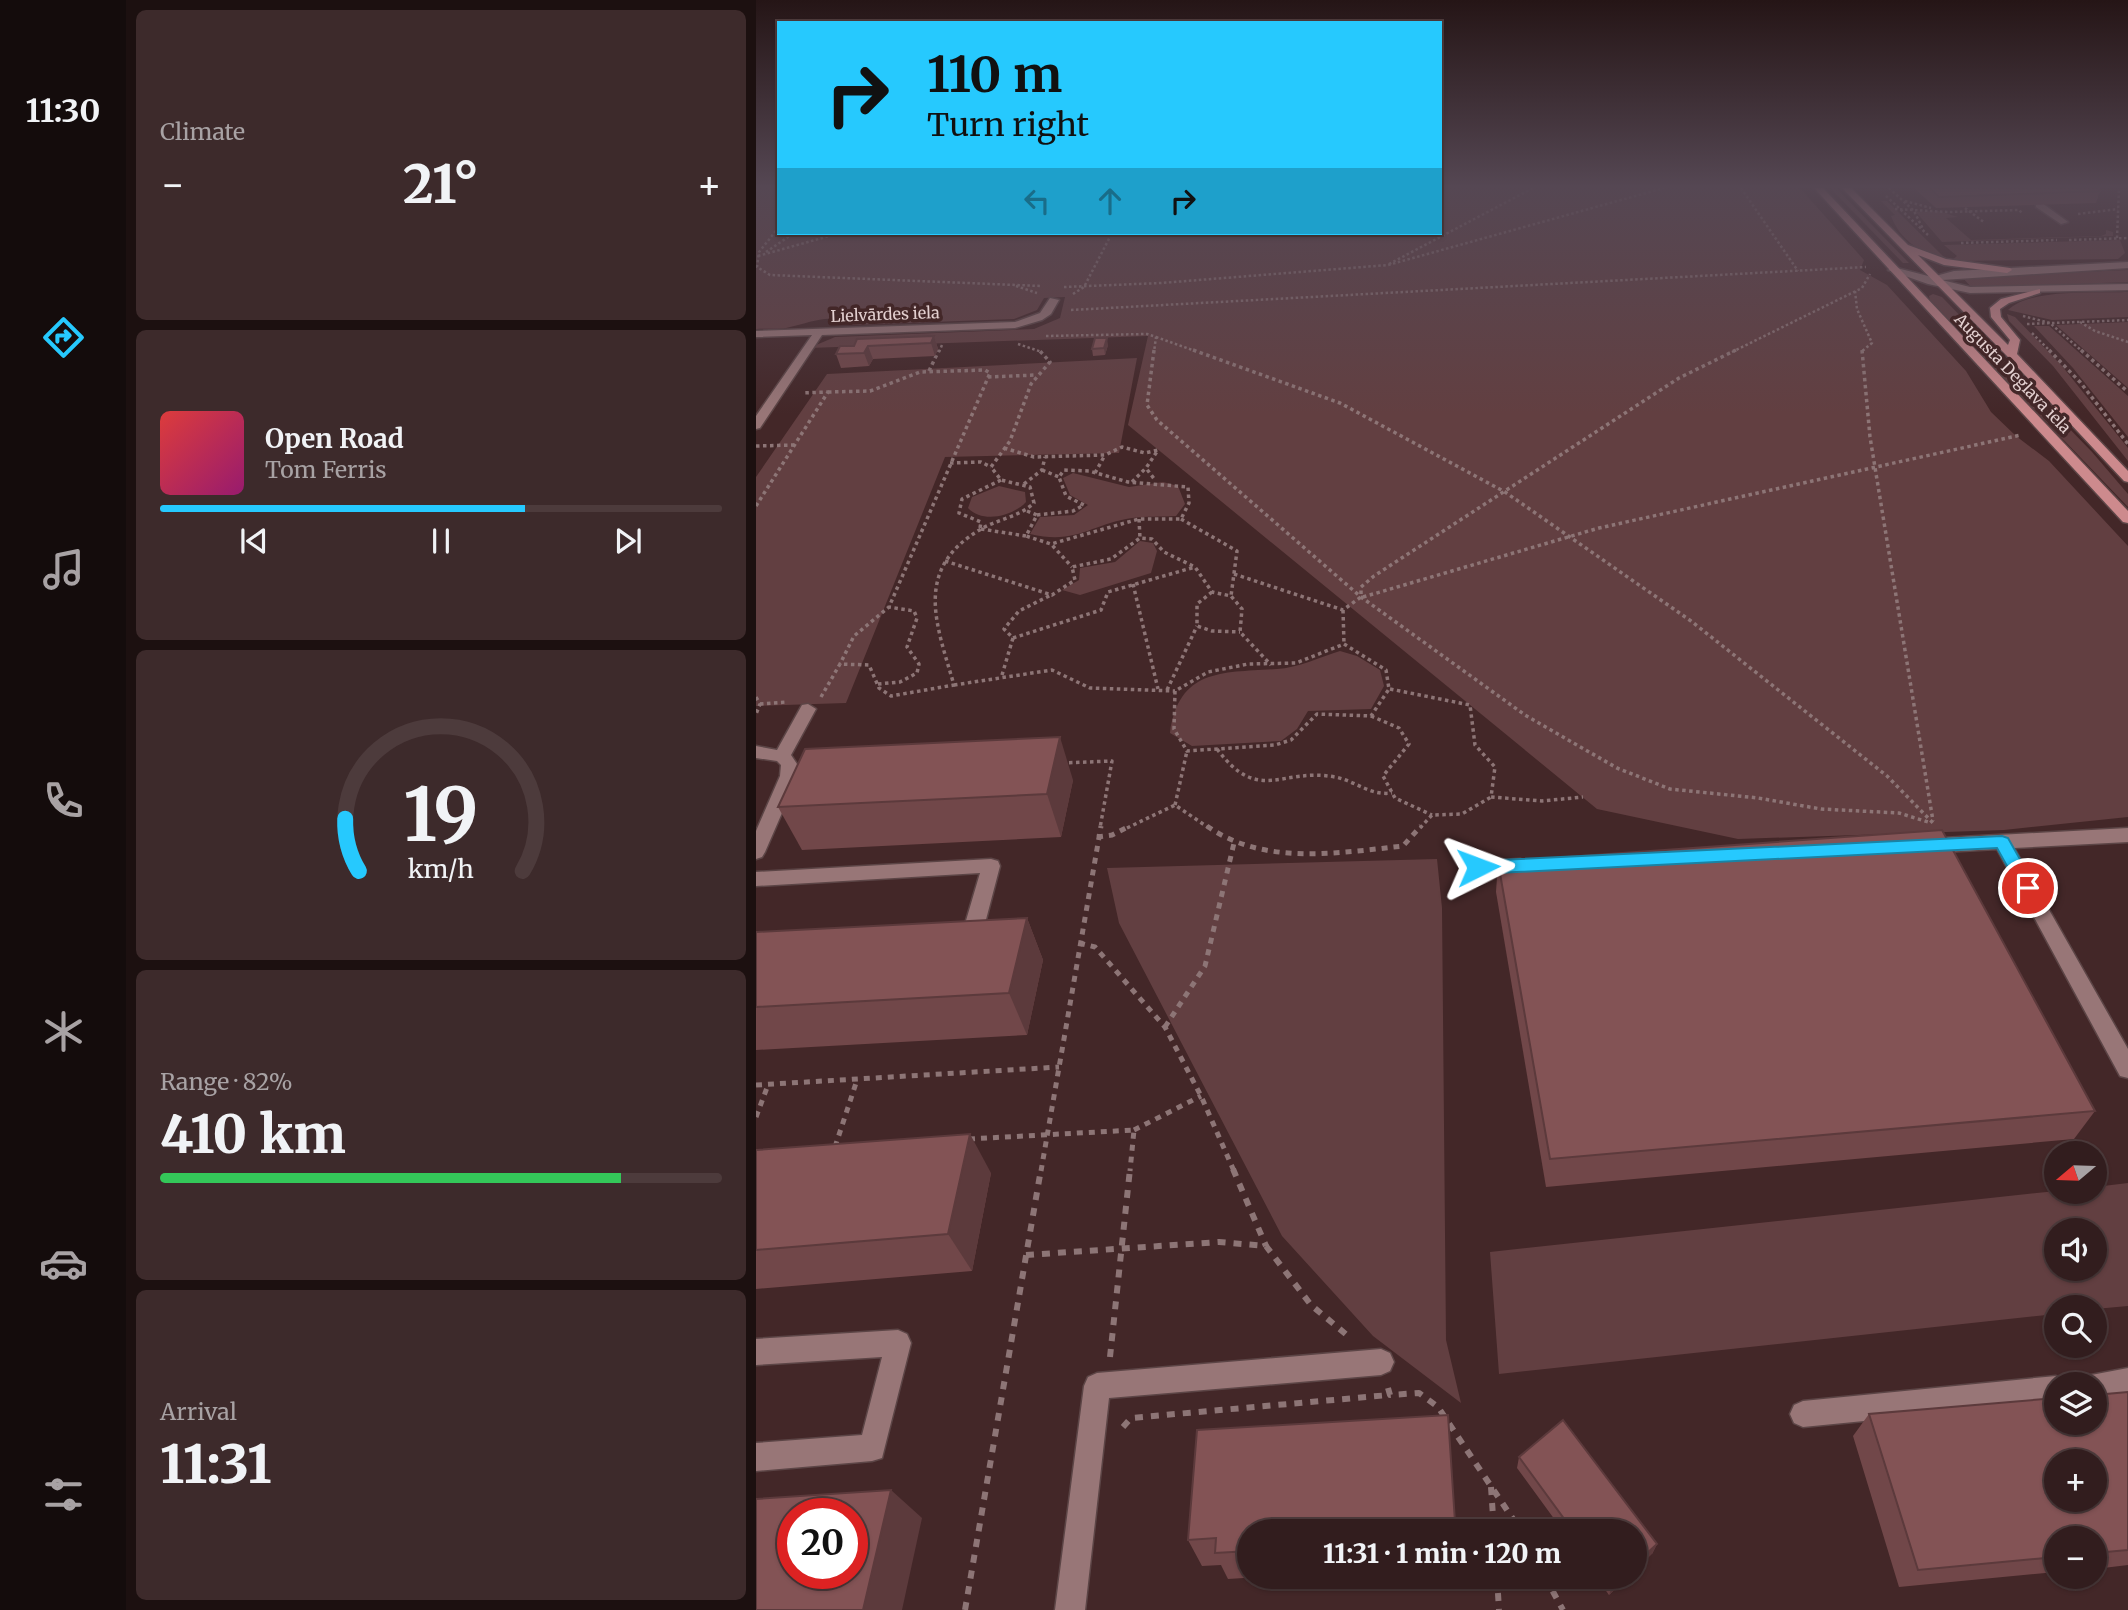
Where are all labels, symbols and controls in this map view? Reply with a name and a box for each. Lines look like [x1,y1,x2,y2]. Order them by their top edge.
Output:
text: 110 m [927,44,1062,105]
icon: right [812,49,903,140]
text: 11:30 [25,91,101,131]
text: Turn right [927,105,1089,145]
text: Climate [160,117,245,146]
text: 21° [403,152,479,217]
text: − [160,161,185,208]
text: + [697,161,722,208]
icon: left [1018,182,1056,220]
icon: ahead [1091,182,1129,220]
icon: right [1164,182,1202,220]
street label: Lielvārdes iela [830,302,940,326]
street label: Augusta Deglava iela [1950,308,2076,437]
icon: directions [39,313,88,362]
text: Open Road [265,422,404,455]
text: Tom Ferris [265,455,387,484]
icon: previous [235,522,273,560]
icon: pause [422,522,460,560]
icon: next [609,522,647,560]
icon: music [39,545,88,594]
text: 19 [403,769,479,861]
icon: phone [39,776,88,825]
position arrow [1441,830,1515,904]
text: km/h [408,853,474,885]
pin [1998,858,2058,918]
icon: arrive [2009,869,2047,907]
icon: climate [39,1007,88,1056]
text: Range · 82% [160,1067,293,1096]
text: 410 km [160,1102,346,1167]
north arrow [2044,1141,2107,1204]
map controls [2044,1141,2107,1589]
button: sound [2044,1218,2107,1281]
icon: car [39,1239,88,1288]
button: search [2044,1295,2107,1358]
button: layers [2044,1372,2107,1435]
text: Arrival [160,1397,237,1426]
text: 11:31 [160,1432,272,1497]
button: + [2044,1449,2107,1512]
icon: filters [39,1470,88,1519]
speed limit sign: 20 [777,1498,868,1589]
button: − [2044,1526,2107,1589]
text: 11:31 · 1 min · 120 m [1323,1537,1561,1570]

